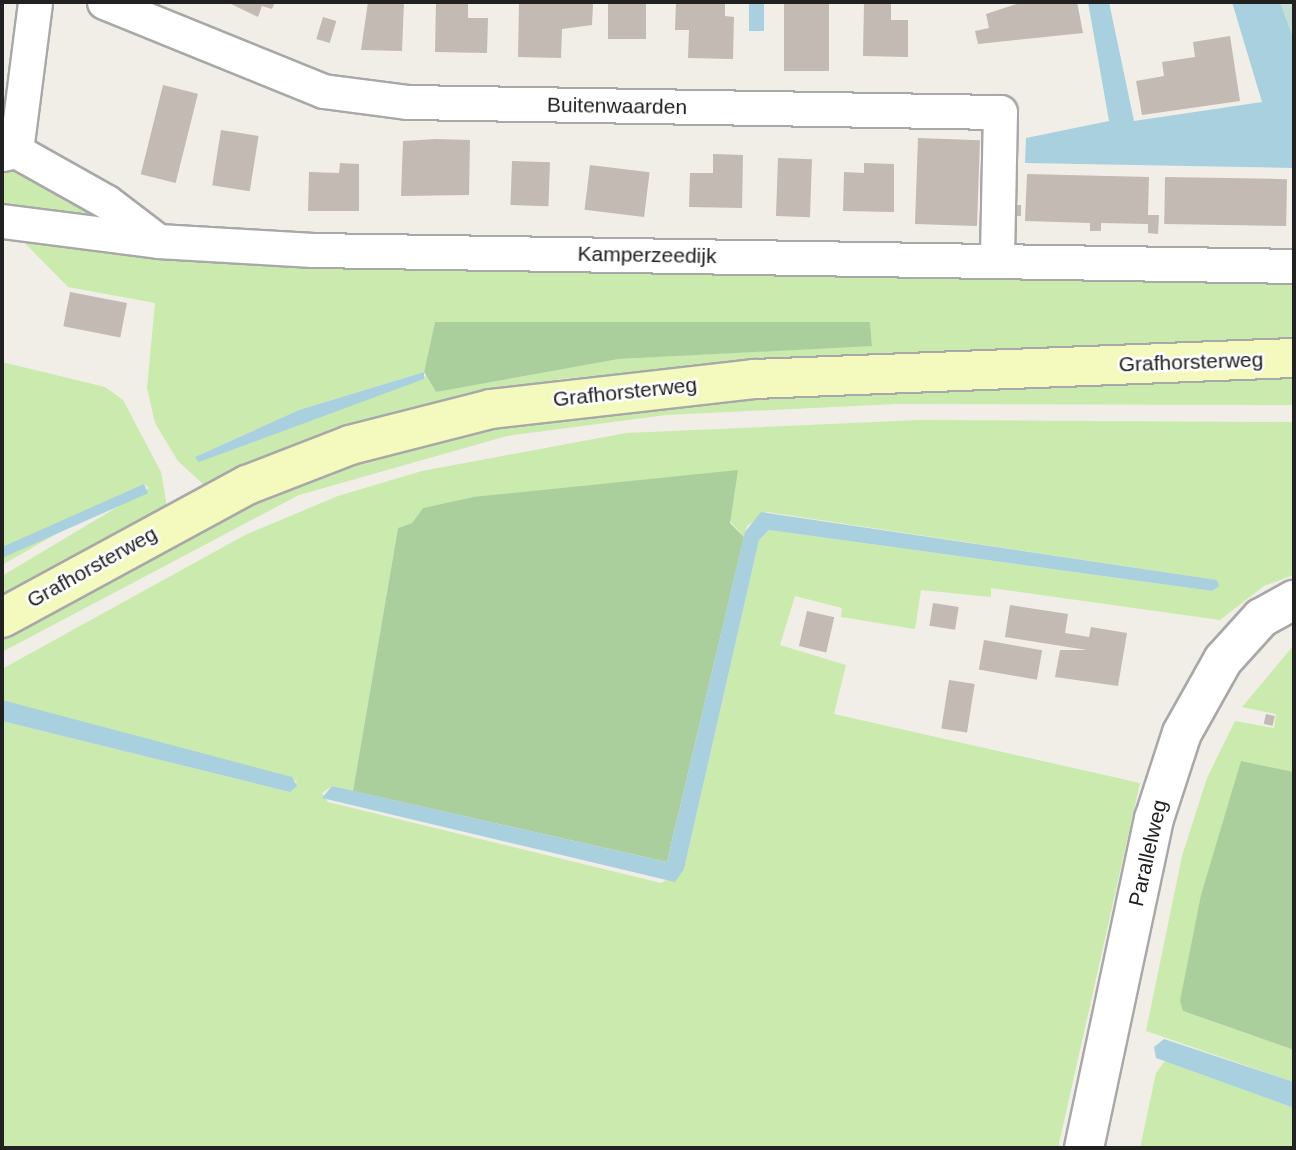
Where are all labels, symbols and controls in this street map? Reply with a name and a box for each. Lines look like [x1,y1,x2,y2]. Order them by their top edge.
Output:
street label: Buitenwaarden [547,92,687,120]
street label: Kamperzeedijk [577,241,717,269]
street label: Grafhorsterweg [1118,347,1264,377]
street label: Grafhorsterweg [552,372,698,412]
street label: Grafhorsterweg [23,521,161,613]
street label: Parallelweg [1124,797,1172,909]

